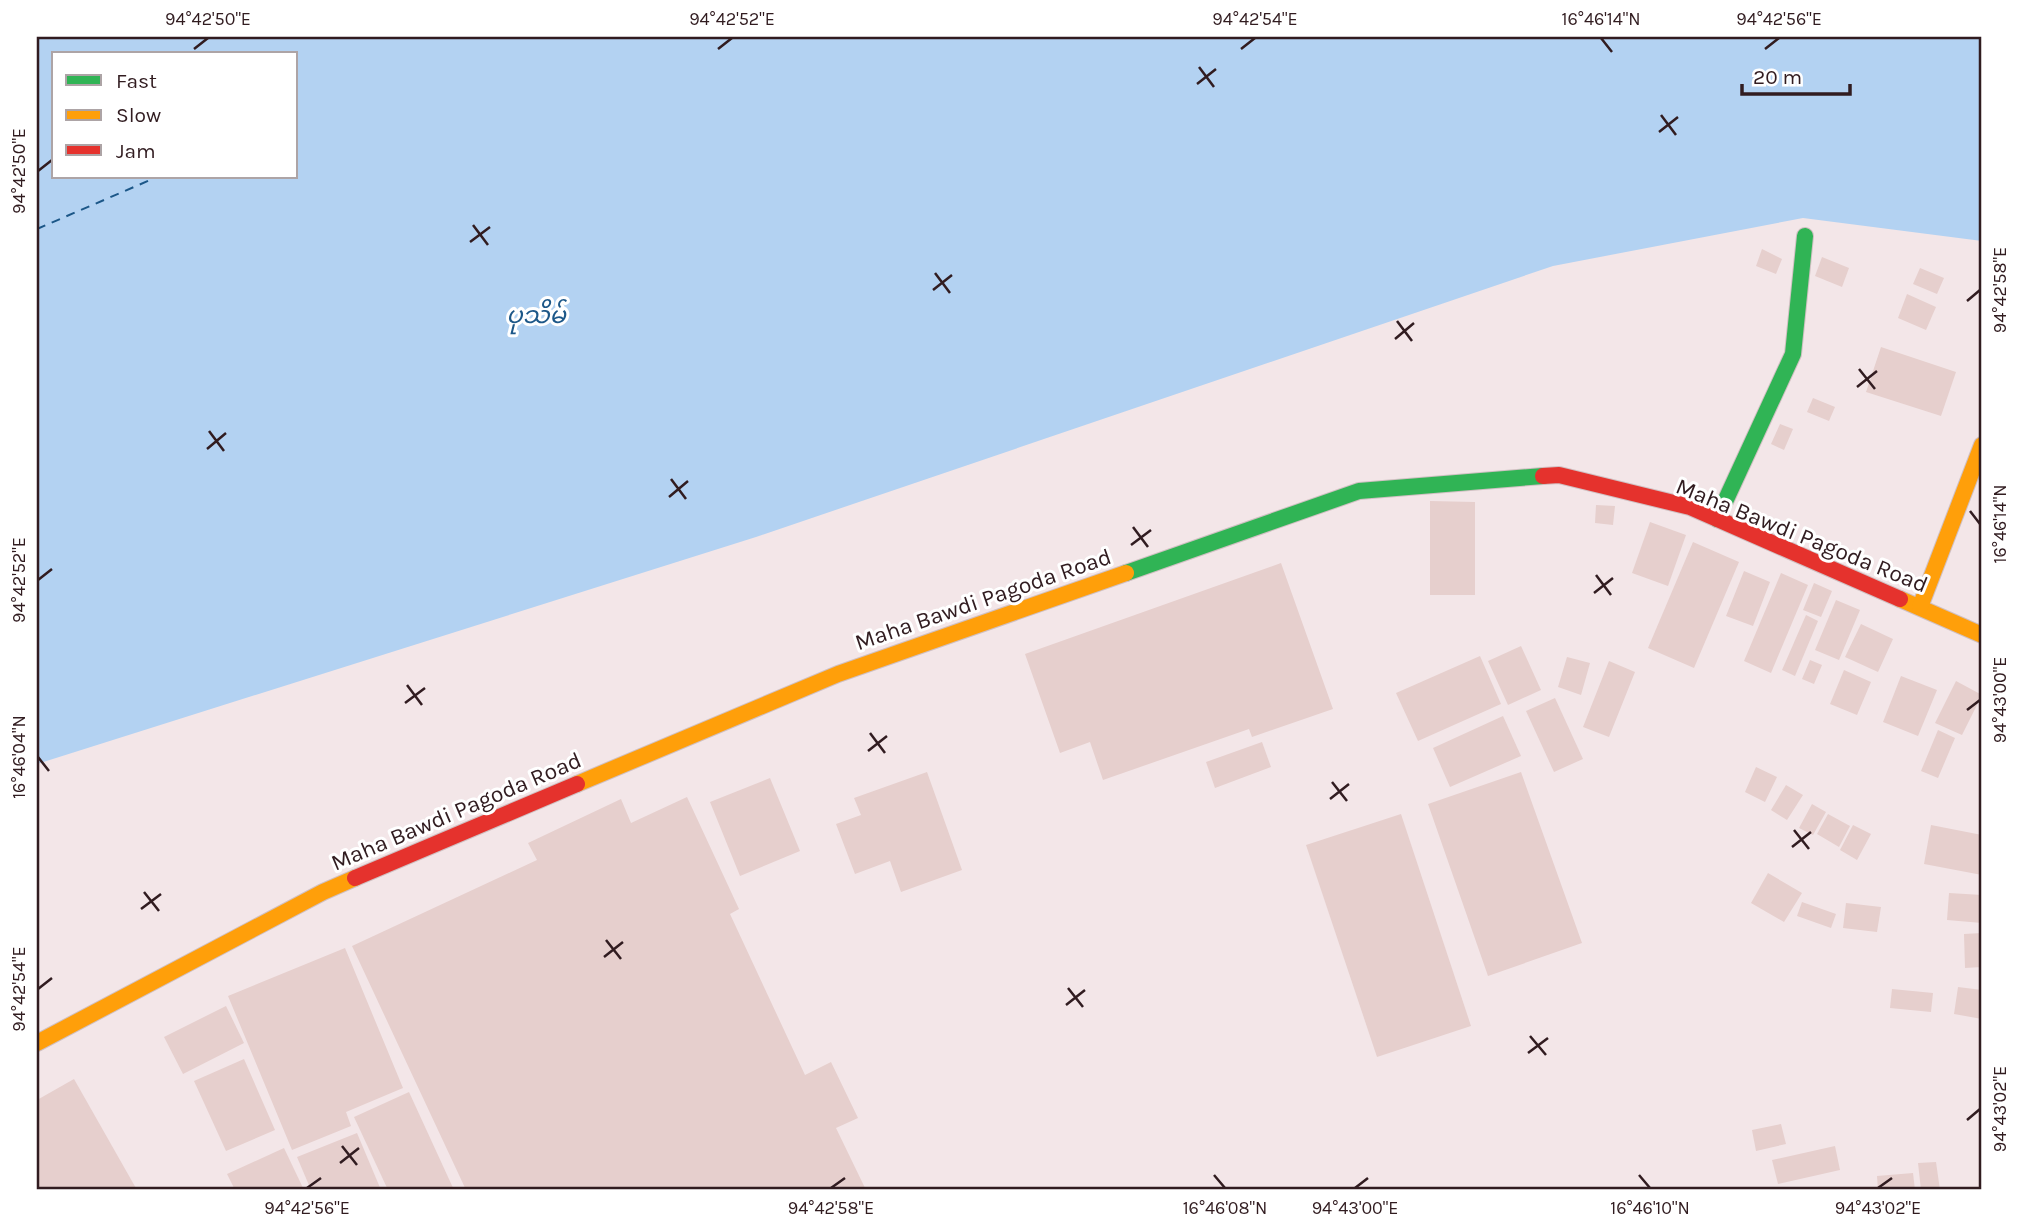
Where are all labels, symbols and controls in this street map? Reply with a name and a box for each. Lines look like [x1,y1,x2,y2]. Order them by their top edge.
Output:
text: 94°42'50"E [165,8,251,30]
text: 94°42'52"E [689,8,775,30]
text: 94°42'54"E [1212,8,1298,30]
text: 16°46'14"N [1562,8,1640,30]
text: 94°42'56"E [1736,8,1822,30]
legend [52,52,298,178]
scale bar [1742,52,1851,96]
text: 20 m [1753,65,1802,89]
text: Fast [116,69,157,93]
text: Slow [116,103,161,127]
text: 94°42'50"E [8,128,30,214]
text: Jam [116,139,156,163]
text: 94°42'58"E [1989,247,2011,333]
water label: ပုသိမ် [506,298,567,335]
street label: Maha Bawdi Pagoda Road [1672,472,1932,598]
text: 16°46'14"N [1989,485,2011,563]
text: 94°42'52"E [8,537,30,623]
street label: Maha Bawdi Pagoda Road [851,543,1115,656]
text: 94°43'00"E [1989,657,2011,743]
text: 16°46'04"N [8,715,30,799]
street label: Maha Bawdi Pagoda Road [327,746,585,877]
text: 94°42'54"E [8,946,30,1032]
text: 94°43'02"E [1989,1066,2011,1152]
text: 94°42'56"E [264,1197,350,1219]
text: 94°42'58"E [788,1197,874,1219]
text: 16°46'08"N [1183,1197,1267,1219]
text: 94°43'00"E [1312,1197,1398,1219]
text: 16°46'10"N [1610,1197,1690,1219]
text: 94°43'02"E [1835,1197,1921,1219]

